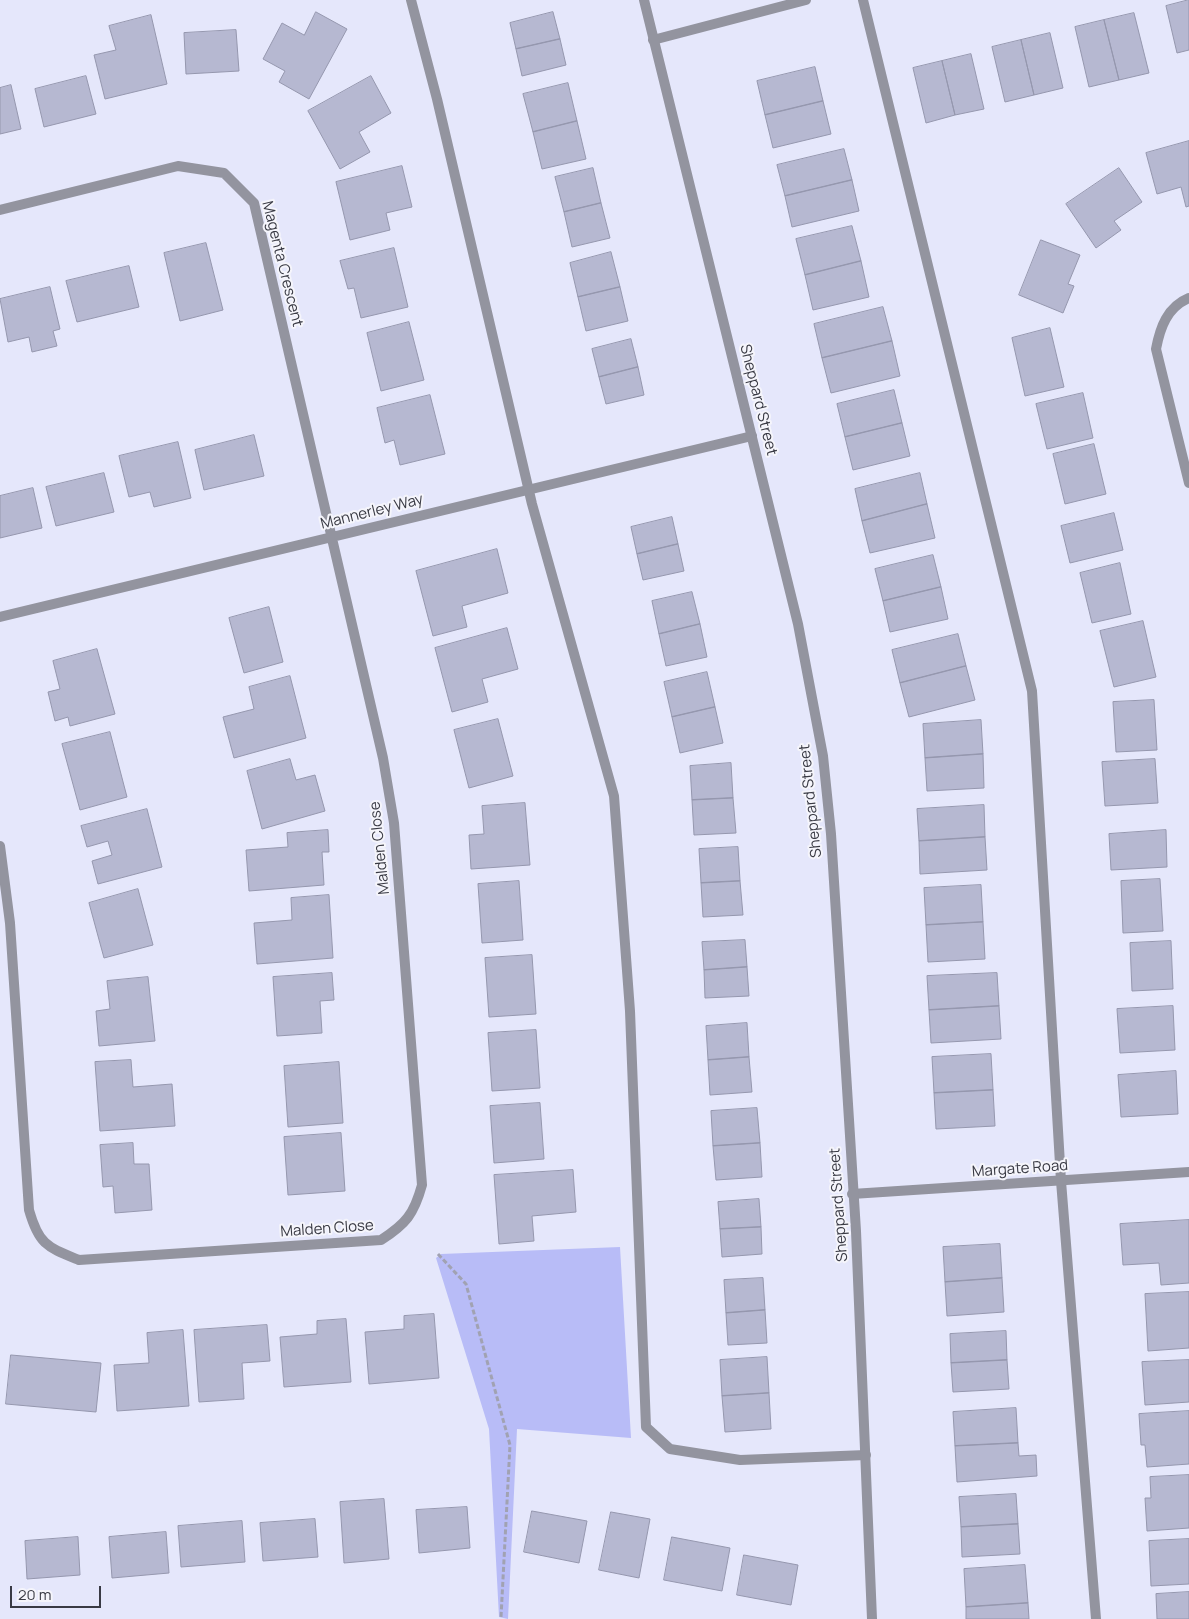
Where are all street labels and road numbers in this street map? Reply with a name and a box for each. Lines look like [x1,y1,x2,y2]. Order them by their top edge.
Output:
street label: Magenta Crescent [258,199,306,329]
street label: Sheppard Street [735,343,781,457]
street label: Mannerley Way [319,491,425,533]
street label: Sheppard Street [796,743,826,859]
street label: Malden Close [366,801,394,895]
street label: Sheppard Street [826,1148,852,1262]
street label: Margate Road [971,1157,1069,1181]
street label: Malden Close [280,1217,374,1241]

